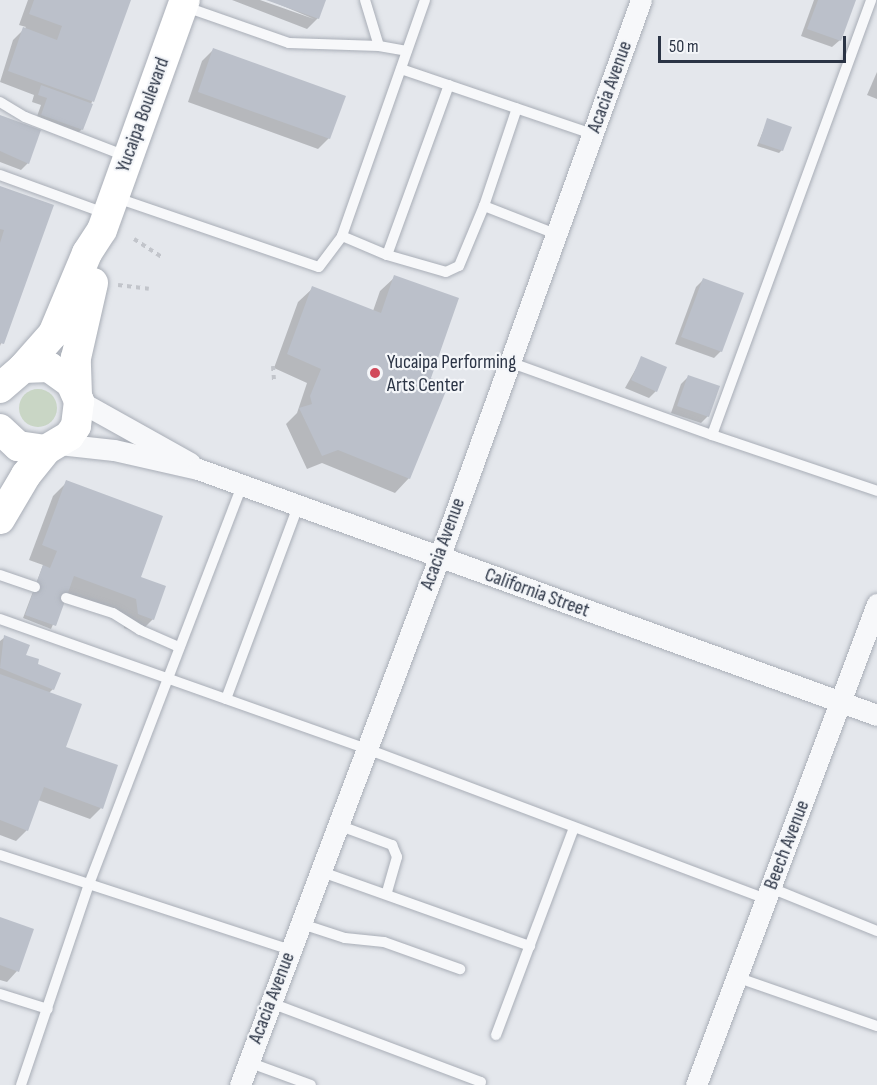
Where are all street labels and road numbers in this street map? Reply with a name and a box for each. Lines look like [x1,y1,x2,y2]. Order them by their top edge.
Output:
street label: Acacia Avenue [582,38,638,136]
street label: Yucaipa Boulevard [111,54,175,176]
street label: Acacia Avenue [415,495,471,593]
street label: California Street [481,563,593,623]
street label: Beech Avenue [759,797,815,893]
street label: Acacia Avenue [244,949,300,1047]

